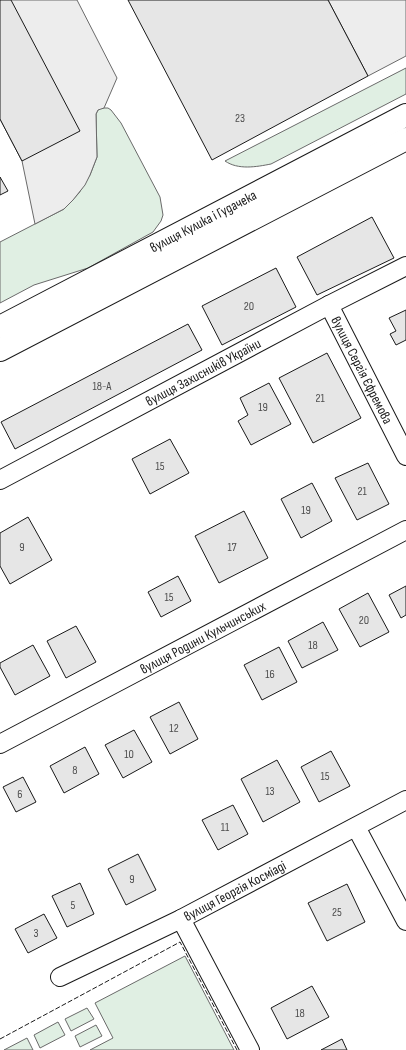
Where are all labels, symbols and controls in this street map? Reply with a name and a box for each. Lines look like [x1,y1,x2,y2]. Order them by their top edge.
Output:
house number: 23 [235,111,245,126]
street label: вулиця Кулика і Гудачека [147,186,259,256]
house number: 20 [244,299,254,314]
street label: вулиця Сергія Єфремова [328,313,397,427]
street label: вулиця Захисників України [143,334,264,410]
house number: 18-А [93,379,112,394]
house number: 21 [315,391,325,406]
house number: 19 [258,400,268,415]
house number: 15 [155,459,165,474]
house number: 21 [357,484,367,499]
house number: 19 [301,503,311,518]
house number: 9 [19,540,25,555]
house number: 17 [228,540,237,555]
house number: 15 [164,590,174,605]
street label: вулиця Родини Кульчинських [137,597,269,677]
house number: 20 [359,613,369,628]
house number: 18 [308,638,318,653]
house number: 16 [265,667,275,682]
house number: 12 [169,721,179,736]
house number: 10 [124,747,134,762]
house number: 8 [72,763,78,778]
house number: 15 [320,769,330,784]
house number: 13 [265,784,275,799]
house number: 6 [17,787,23,802]
house number: 11 [221,820,230,835]
street label: вулиця Георгія Косміаді [181,857,289,925]
house number: 9 [129,872,135,887]
house number: 5 [71,898,76,913]
house number: 25 [332,905,342,920]
house number: 3 [33,926,39,941]
house number: 18 [295,1006,305,1021]

